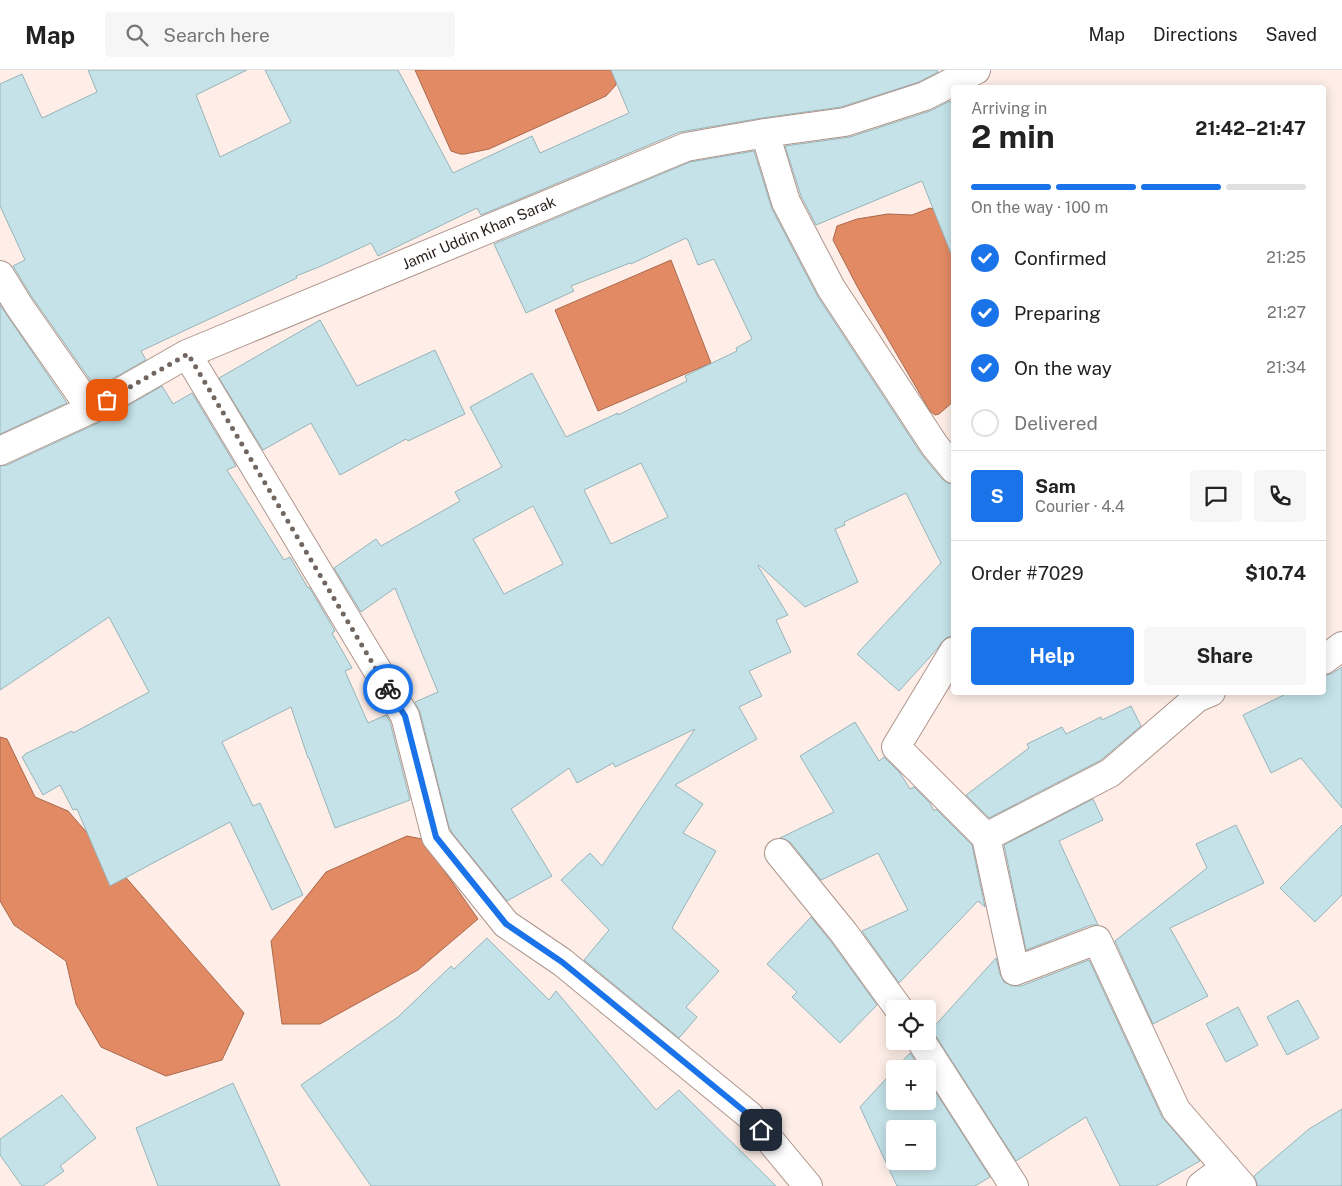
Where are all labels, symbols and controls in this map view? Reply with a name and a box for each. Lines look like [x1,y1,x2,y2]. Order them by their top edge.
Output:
search box [105,12,455,57]
text: Map [25,21,75,49]
icon: search [123,21,151,49]
text: Search here [163,24,270,46]
text: Map [1088,24,1125,45]
text: Directions [1153,24,1238,45]
text: Saved [1266,24,1317,45]
text: Arriving in [971,99,1047,118]
text: 21:42–21:47 [1195,117,1306,139]
text: 2 min [971,118,1055,155]
street label: Jamir Uddin Khan Sarak [399,192,558,273]
text: On the way · 100 m [971,198,1108,217]
icon: check [971,244,999,272]
text: Confirmed [1014,247,1107,269]
text: 21:25 [1266,248,1306,267]
icon: check [971,299,999,327]
text: Preparing [1014,302,1101,324]
text: 21:27 [1267,303,1306,322]
icon: check [971,354,999,382]
text: On the way [1014,357,1112,379]
text: 21:34 [1266,358,1306,377]
pin [86,379,128,421]
icon: bag [93,386,121,414]
text: Delivered [1014,412,1098,434]
button: chat [1190,470,1242,522]
button: phone [1254,470,1306,522]
text: Sam [1035,475,1076,497]
text: S [990,485,1004,507]
text: Courier · 4.4 [1035,497,1125,516]
text: Order #7029 [971,562,1084,584]
text: $10.74 [1245,562,1306,584]
button: Help [971,627,1134,685]
button: Share [1144,627,1306,685]
courier [363,664,413,714]
icon: bike [374,675,402,703]
map controls [886,1000,936,1170]
button: locate [886,1000,936,1050]
button: + [886,1060,936,1110]
pin [740,1109,782,1151]
icon: home [747,1116,775,1144]
button: − [886,1120,936,1170]

